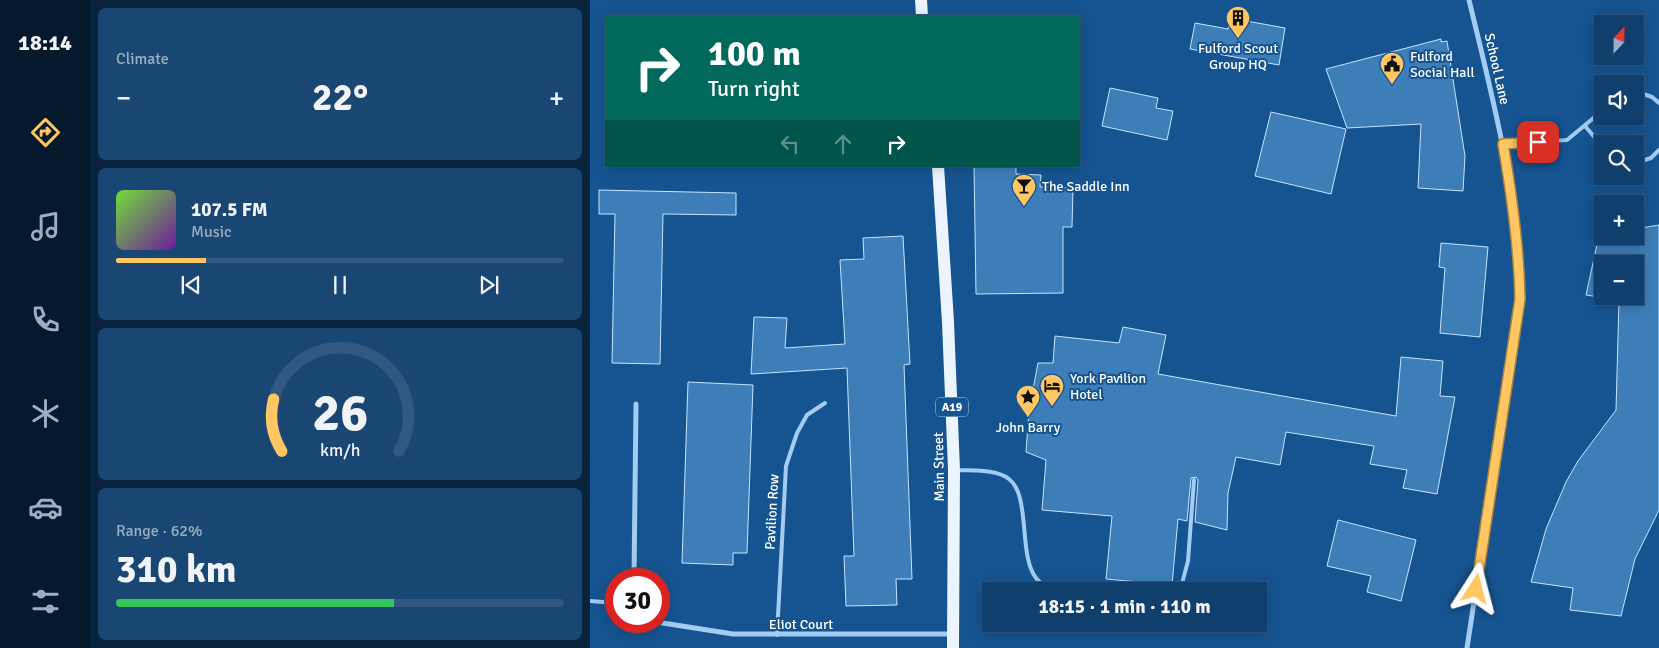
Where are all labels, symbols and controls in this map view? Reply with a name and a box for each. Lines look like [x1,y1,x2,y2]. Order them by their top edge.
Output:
building icon: Fulford Scout Group HQ [1225,5,1251,39]
north arrow [1594,15,1644,65]
map controls [1594,15,1644,305]
text: 18:14 [18,29,72,56]
text: 100 m [708,32,801,75]
street label: School Lane [1481,32,1513,106]
icon: right [625,35,690,100]
place label: Fulford Scout Group HQ [1198,40,1278,73]
place label: Fulford Social Hall [1410,48,1475,81]
text: Climate [116,49,169,69]
public building icon: Fulford Social Hall [1379,51,1405,85]
text: 22° [312,74,368,121]
text: Turn right [708,75,800,102]
button: sound [1594,75,1644,125]
text: − [116,81,131,115]
text: + [549,81,564,115]
icon: directions [28,115,63,150]
pin [1517,121,1559,163]
icon: arrive [1524,128,1552,156]
icon: left [776,130,804,158]
icon: ahead [829,130,857,158]
icon: right [882,130,910,158]
button: search [1594,135,1644,185]
bar icon: The Saddle Inn [1011,173,1037,207]
place label: The Saddle Inn [1042,178,1130,195]
button: + [1594,195,1644,245]
text: 107.5 FM [191,198,268,222]
icon: music [28,209,63,244]
text: Music [191,222,232,242]
button: − [1594,255,1644,305]
icon: previous [177,271,205,299]
icon: pause [326,271,354,299]
icon: next [475,271,503,299]
icon: phone [28,302,63,337]
place label: York Pavilion Hotel [1070,370,1146,403]
hotel icon: York Pavilion Hotel [1039,373,1065,407]
text: 26 [312,381,368,445]
place icon: John Barry [1015,384,1041,418]
icon: climate [28,396,63,431]
road number: A19 [936,398,968,417]
place label: John Barry [996,419,1061,436]
street label: Main Street [930,432,948,502]
text: km/h [320,439,360,461]
street label: Pavilion Row [762,474,782,550]
icon: car [28,490,63,525]
text: Range · 62% [116,521,202,541]
text: 310 km [116,546,237,593]
position arrow [1449,562,1501,614]
speed limit sign: 30 [605,568,670,633]
icon: filters [28,584,63,619]
text: 18:15 · 1 min · 110 m [1038,595,1211,619]
street label: Eliot Court [769,616,833,633]

